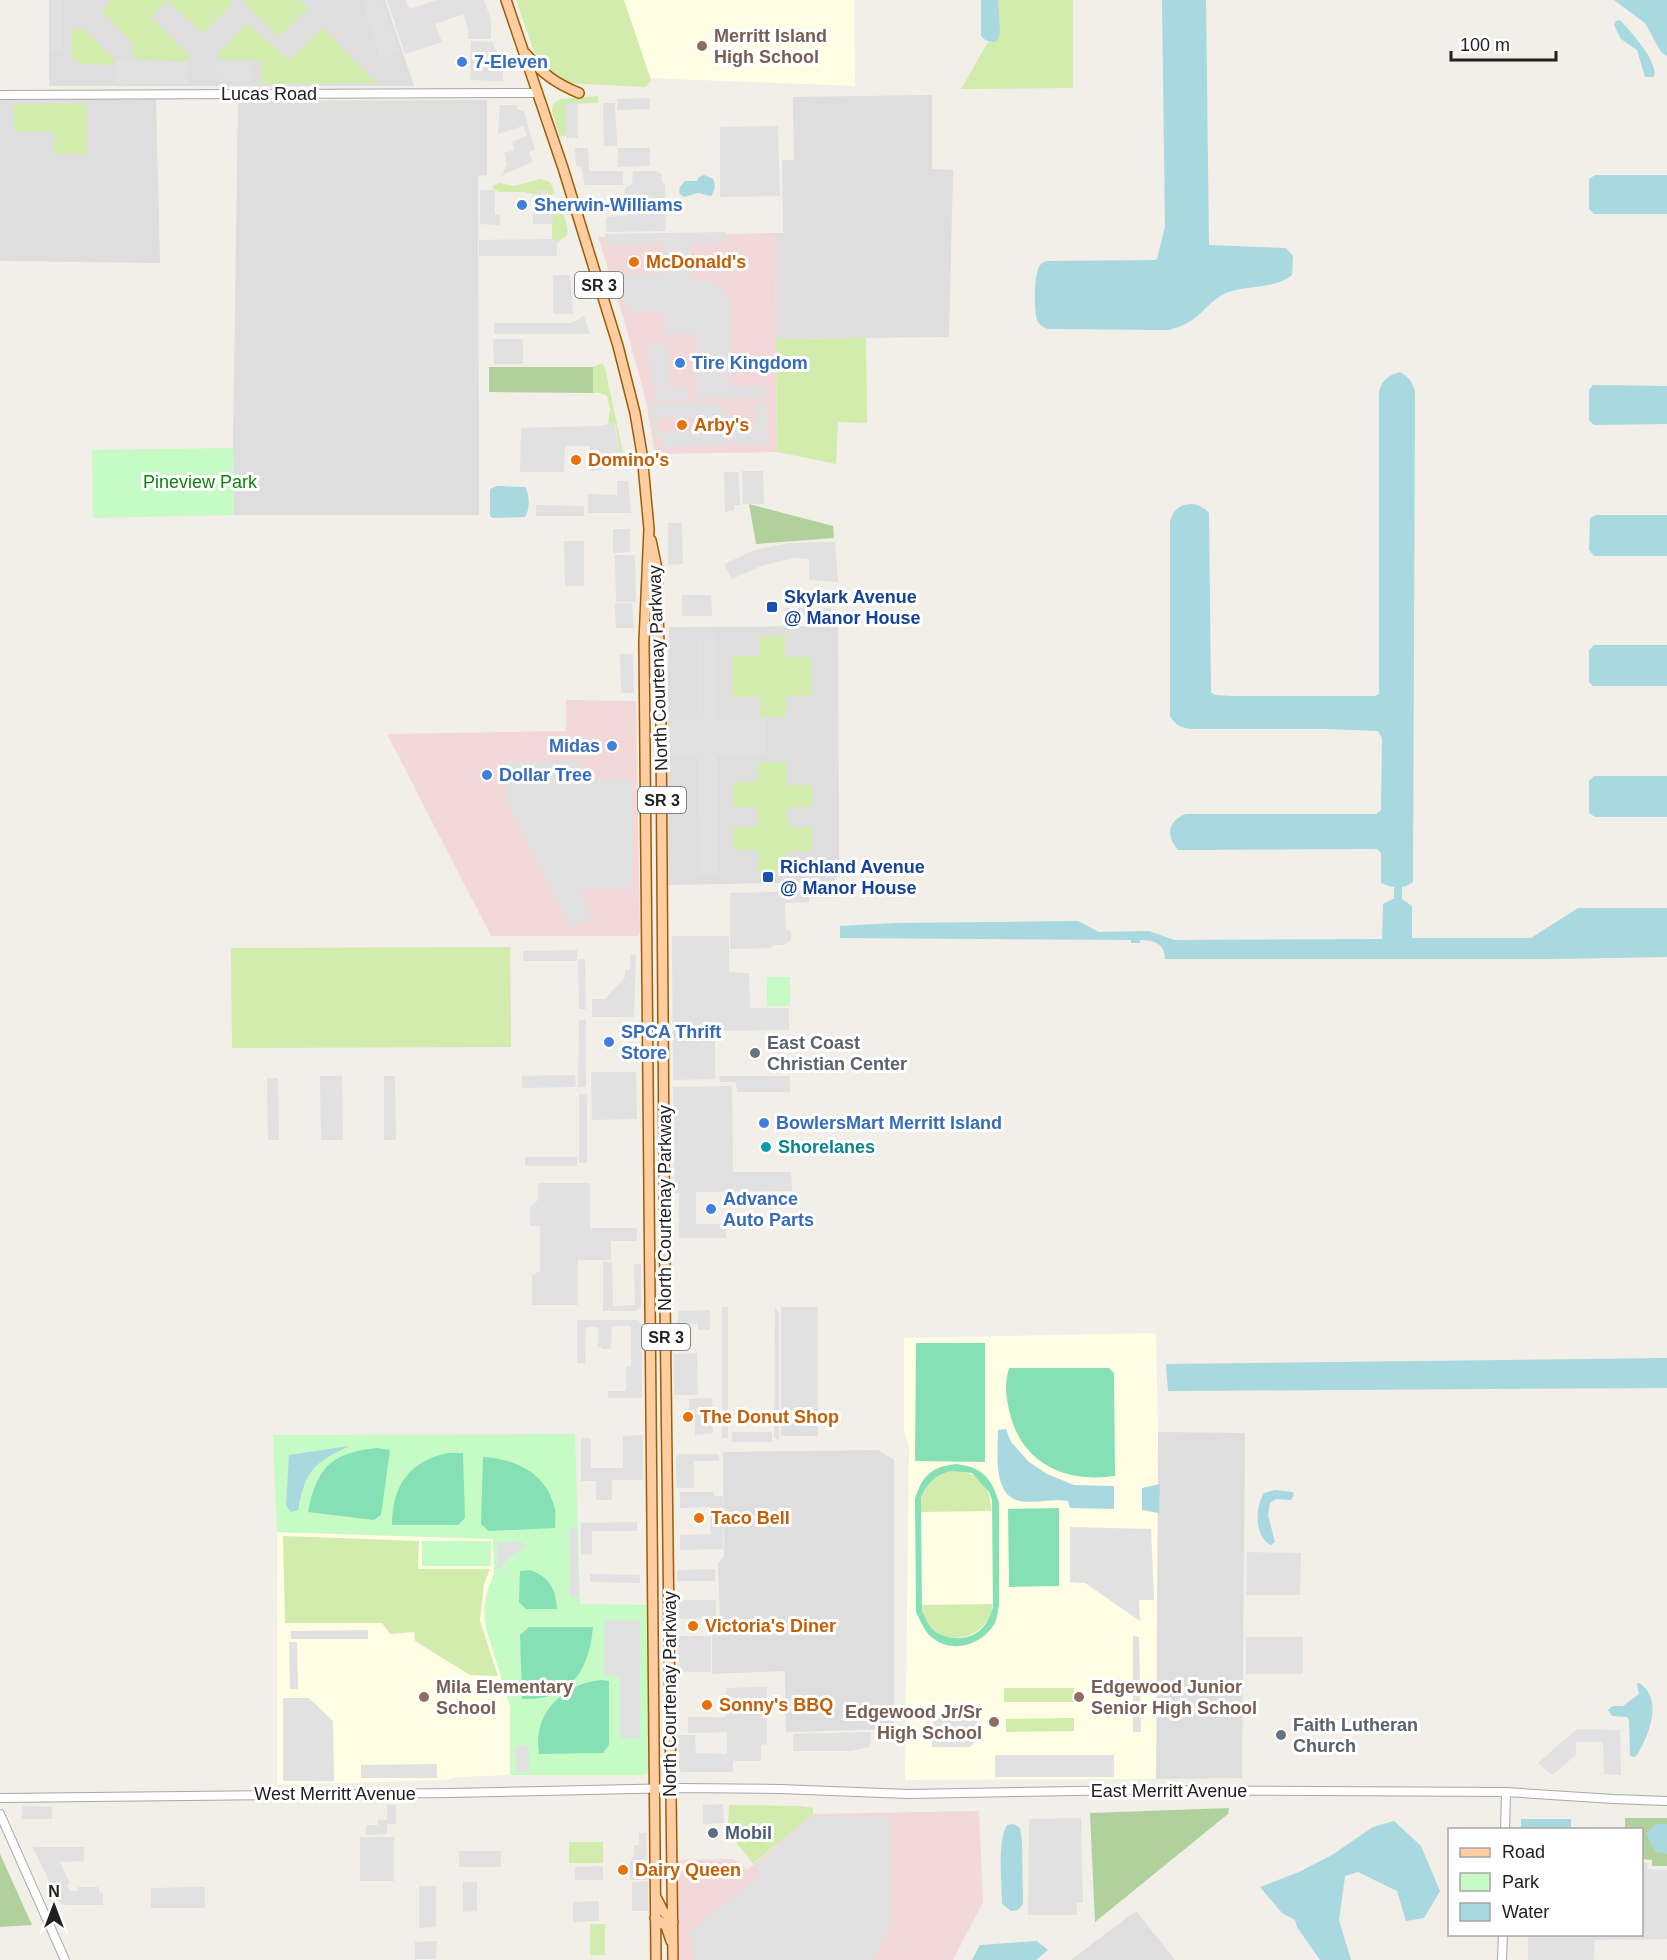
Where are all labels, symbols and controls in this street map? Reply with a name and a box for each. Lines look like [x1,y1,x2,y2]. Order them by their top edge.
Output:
scale bar [1451,24,1556,62]
place label: Merritt Island High School [714,26,827,67]
text: 100 m [1460,35,1510,55]
marker: Merritt Island High School [695,39,709,53]
place label: 7-Eleven [474,52,548,72]
marker: 7-Eleven [455,55,469,69]
street label: Lucas Road [221,84,317,104]
place label: Sherwin-Williams [534,195,683,215]
marker: Sherwin-Williams [515,198,529,212]
place label: McDonald's [646,252,746,272]
marker: McDonald's [627,255,641,269]
road number: SR 3 [575,272,623,298]
place label: Tire Kingdom [692,353,808,373]
marker: Tire Kingdom [673,356,687,370]
place label: Arby's [694,415,749,435]
marker: Arby's [675,418,689,432]
place label: Domino's [588,450,669,470]
marker: Domino's [569,453,583,467]
park label: Pineview Park [143,472,258,492]
street label: North Courtenay Parkway [644,565,672,771]
place label: Skylark Avenue @ Manor House [784,587,921,628]
marker: Skylark Avenue @ Manor House [765,600,779,614]
place label: Midas [549,736,600,756]
marker: Midas [605,739,619,753]
place label: Dollar Tree [499,765,592,785]
marker: Dollar Tree [480,768,494,782]
road number: SR 3 [638,787,686,813]
place label: Richland Avenue @ Manor House [780,857,925,898]
marker: Richland Avenue @ Manor House [761,870,775,884]
place label: SPCA Thrift Store [621,1022,721,1063]
place label: East Coast Christian Center [767,1033,907,1074]
marker: SPCA Thrift Store [602,1035,616,1049]
marker: East Coast Christian Center [748,1046,762,1060]
street label: North Courtenay Parkway [655,1105,675,1311]
place label: BowlersMart Merritt Island [776,1113,1002,1133]
marker: BowlersMart Merritt Island [757,1116,771,1130]
place label: Shorelanes [778,1137,875,1157]
marker: Shorelanes [759,1140,773,1154]
place label: Advance Auto Parts [723,1189,814,1230]
marker: Advance Auto Parts [704,1202,718,1216]
road number: SR 3 [642,1324,690,1350]
place label: The Donut Shop [700,1407,839,1427]
marker: The Donut Shop [681,1410,695,1424]
place label: Taco Bell [711,1508,790,1528]
marker: Taco Bell [692,1511,706,1525]
street label: North Courtenay Parkway [660,1591,680,1797]
place label: Victoria's Diner [705,1616,836,1636]
marker: Victoria's Diner [686,1619,700,1633]
place label: Mila Elementary School [436,1677,573,1718]
place label: Edgewood Junior Senior High School [1091,1677,1257,1718]
marker: Mila Elementary School [417,1690,431,1704]
marker: Edgewood Junior Senior High School [1072,1690,1086,1704]
place label: Sonny's BBQ [719,1695,833,1715]
marker: Sonny's BBQ [700,1698,714,1712]
place label: Edgewood Jr/Sr High School [845,1702,982,1743]
marker: Edgewood Jr/Sr High School [987,1715,1001,1729]
place label: Faith Lutheran Church [1293,1715,1418,1756]
marker: Faith Lutheran Church [1274,1728,1288,1742]
street label: East Merritt Avenue [1091,1781,1247,1801]
street label: West Merritt Avenue [254,1784,416,1804]
place label: Mobil [725,1823,772,1843]
marker: Mobil [706,1826,720,1840]
legend [1448,1828,1643,1936]
text: Road [1502,1842,1545,1862]
place label: Dairy Queen [635,1860,741,1880]
marker: Dairy Queen [616,1863,630,1877]
text: Park [1502,1872,1540,1892]
north arrow [24,1876,84,1936]
text: N [48,1883,60,1900]
text: Water [1502,1902,1549,1922]

